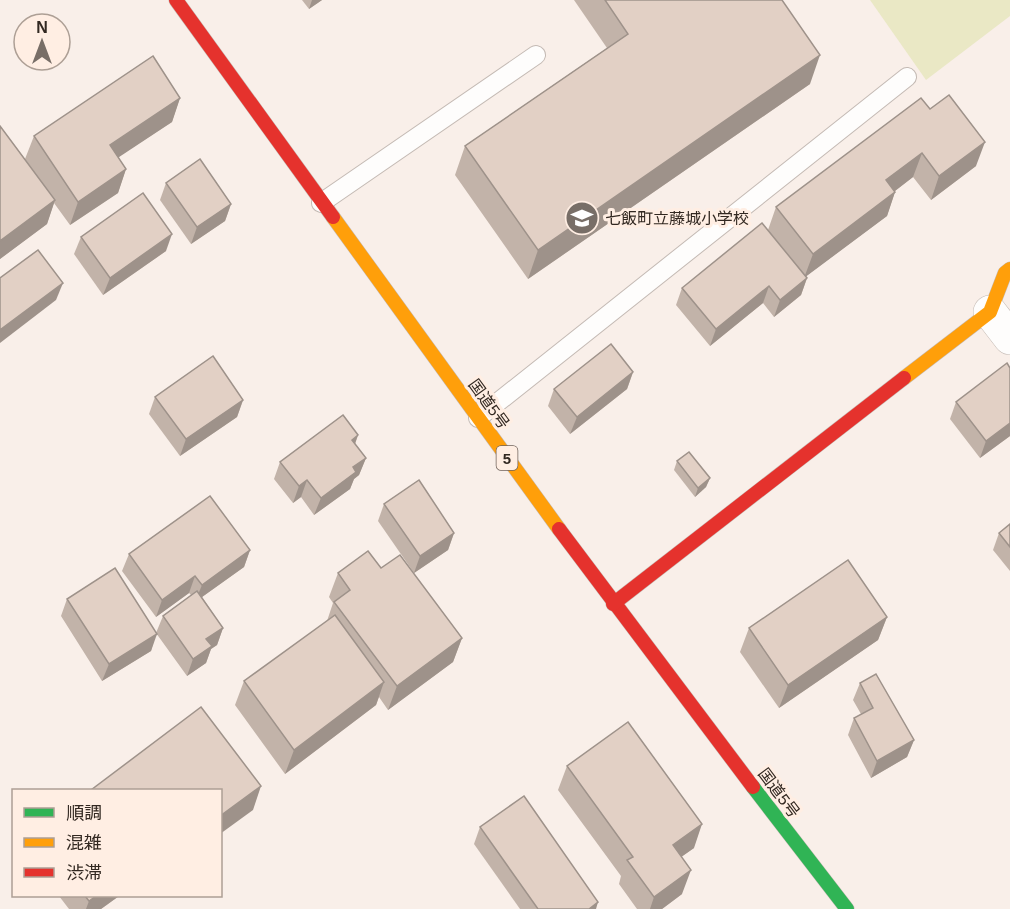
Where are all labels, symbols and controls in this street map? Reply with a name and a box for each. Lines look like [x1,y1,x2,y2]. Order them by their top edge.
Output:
north arrow [12,12,72,72]
text: N [36,19,48,36]
school or university icon: 七飯町立藤城小学校 [564,200,600,236]
place label: 七飯町立藤城小学校 [605,210,749,227]
street label: 国道5号 [465,376,513,432]
road number: 5 [496,446,518,470]
street label: 国道5号 [755,765,803,821]
legend [12,789,222,897]
text: 順調 [66,803,102,823]
text: 混雑 [66,833,102,853]
text: 渋滞 [66,863,102,883]

